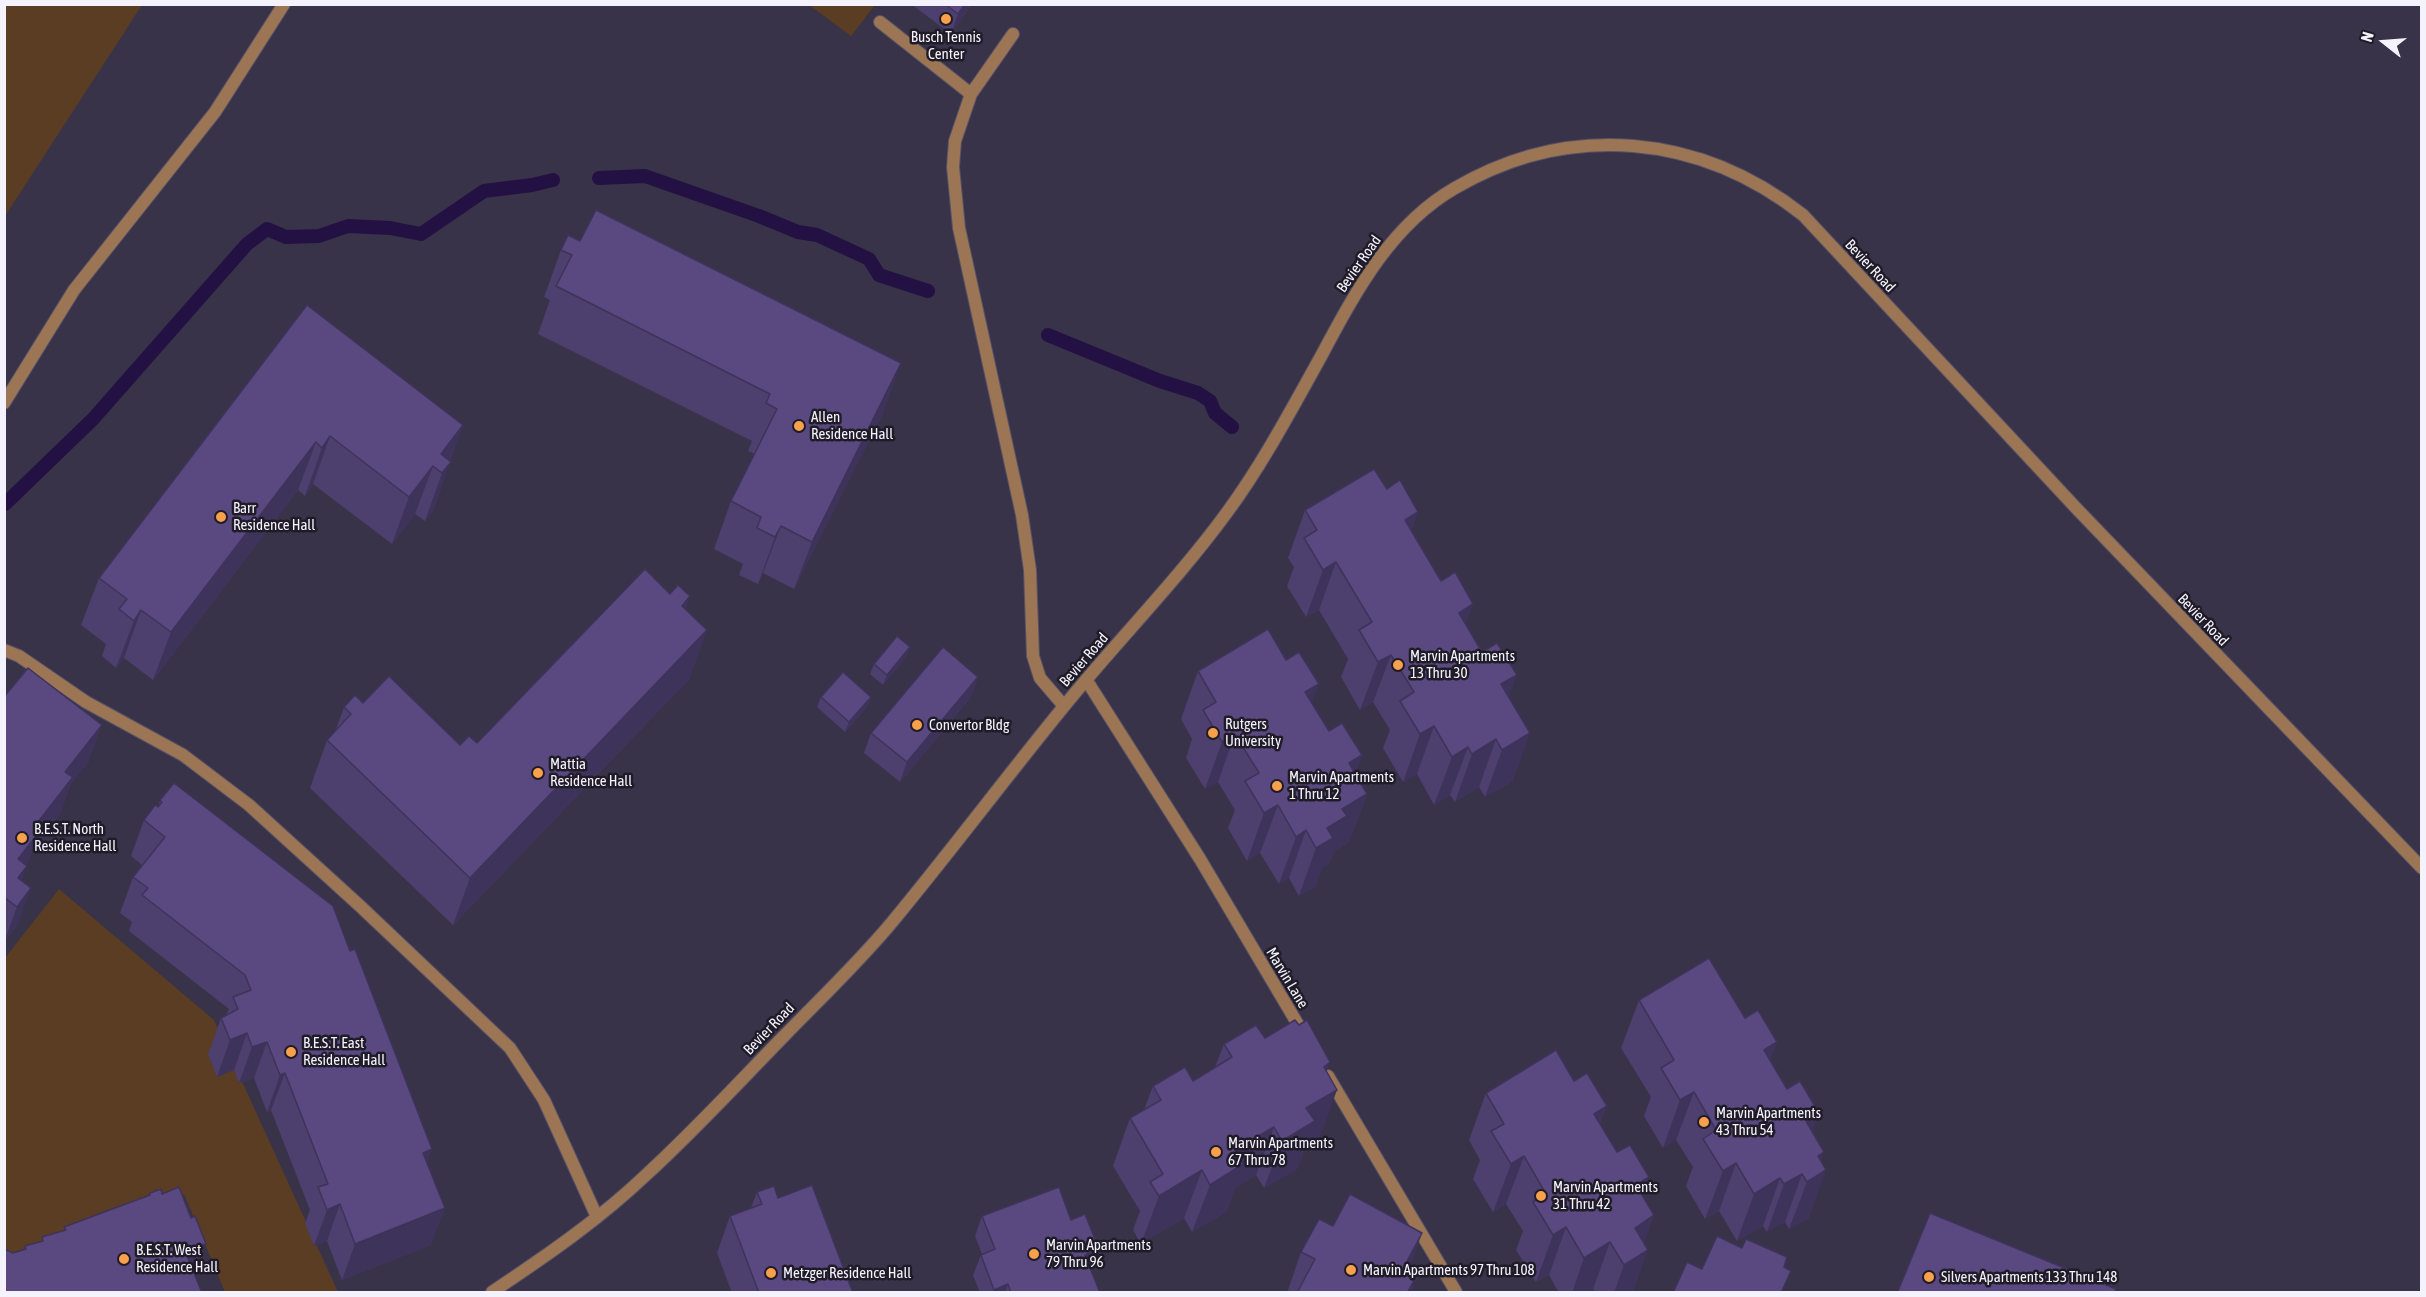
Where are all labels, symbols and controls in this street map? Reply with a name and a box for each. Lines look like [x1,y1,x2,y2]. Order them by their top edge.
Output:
marker: Busch Tennis Center [939,12,953,26]
north arrow [2354,12,2414,72]
place label: Busch Tennis Center [911,28,981,63]
text: N [2357,30,2377,44]
street label: Bevier Road [1333,232,1385,296]
street label: Bevier Road [1841,236,1899,296]
place label: Allen Residence Hall [811,408,893,443]
marker: Allen Residence Hall [792,419,806,433]
place label: Barr Residence Hall [233,499,315,534]
marker: Barr Residence Hall [214,510,228,524]
street label: Bevier Road [2174,590,2232,650]
street label: Bevier Road [1056,629,1112,691]
place label: Marvin Apartments 13 Thru 30 [1410,647,1515,682]
marker: Marvin Apartments 13 Thru 30 [1391,658,1405,672]
place label: Rutgers University [1225,715,1281,750]
place label: Convertor Bldg [929,716,1009,734]
marker: Convertor Bldg [910,718,924,732]
marker: Rutgers University [1206,726,1220,740]
place label: Mattia Residence Hall [550,755,632,790]
marker: Mattia Residence Hall [531,766,545,780]
place label: Marvin Apartments 1 Thru 12 [1289,768,1394,803]
marker: Marvin Apartments 1 Thru 12 [1270,779,1284,793]
place label: B.E.S.T. North Residence Hall [34,820,116,855]
marker: B.E.S.T. North Residence Hall [15,831,29,845]
street label: Marvin Lane [1262,945,1312,1011]
street label: Bevier Road [740,999,798,1059]
place label: B.E.S.T. East Residence Hall [303,1034,385,1069]
marker: B.E.S.T. East Residence Hall [284,1045,298,1059]
place label: Marvin Apartments 43 Thru 54 [1716,1104,1821,1139]
marker: Marvin Apartments 43 Thru 54 [1697,1115,1711,1129]
place label: Marvin Apartments 67 Thru 78 [1228,1134,1333,1169]
marker: Marvin Apartments 67 Thru 78 [1209,1145,1223,1159]
place label: Marvin Apartments 31 Thru 42 [1553,1178,1658,1213]
marker: Marvin Apartments 31 Thru 42 [1534,1189,1548,1203]
place label: Marvin Apartments 79 Thru 96 [1046,1236,1151,1271]
place label: B.E.S.T. West Residence Hall [136,1241,218,1276]
marker: Marvin Apartments 79 Thru 96 [1027,1247,1041,1261]
marker: B.E.S.T. West Residence Hall [117,1252,131,1266]
place label: Marvin Apartments 97 Thru 108 [1363,1261,1535,1279]
marker: Marvin Apartments 97 Thru 108 [1344,1263,1358,1277]
place label: Metzger Residence Hall [783,1264,911,1282]
marker: Metzger Residence Hall [764,1266,778,1280]
place label: Silvers Apartments 133 Thru 148 [1941,1268,2117,1286]
marker: Silvers Apartments 133 Thru 148 [1922,1270,1936,1284]

